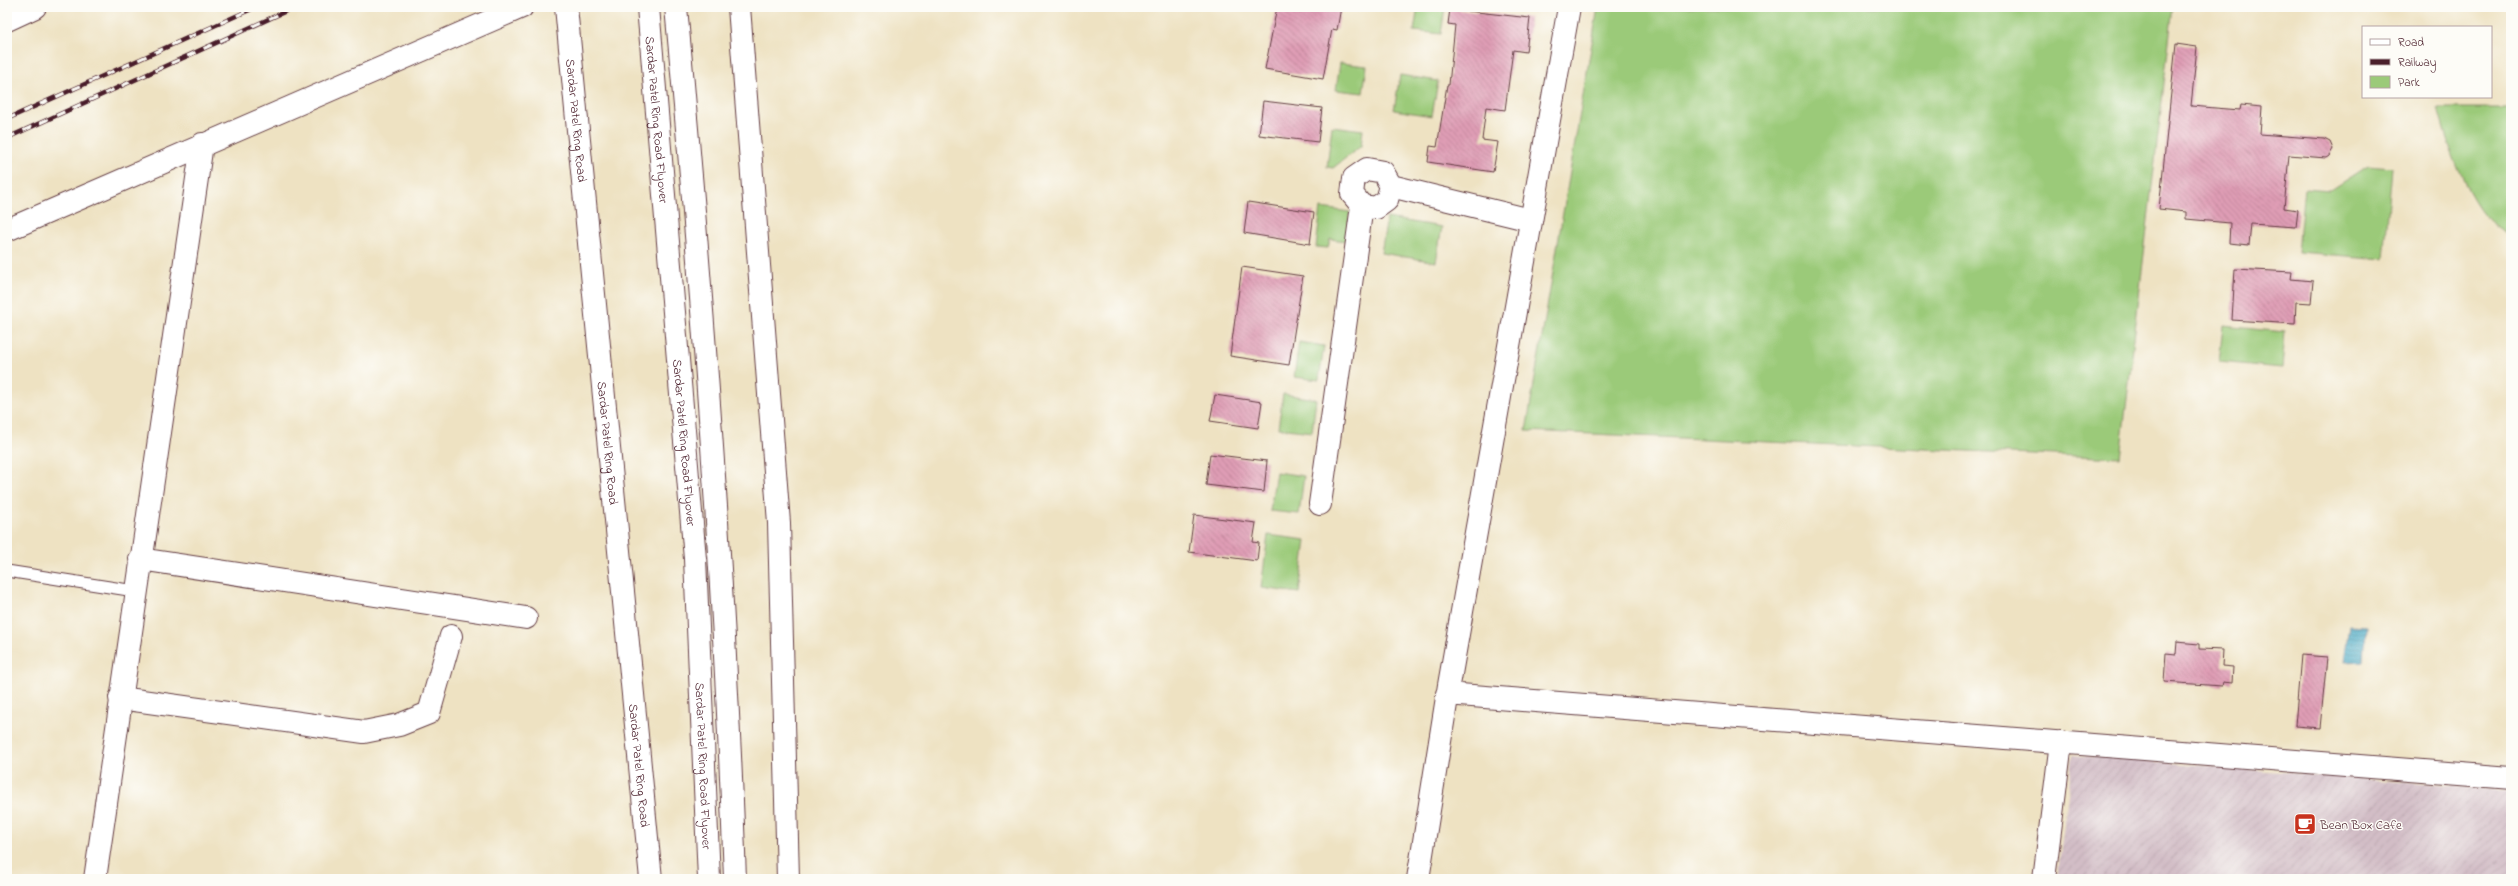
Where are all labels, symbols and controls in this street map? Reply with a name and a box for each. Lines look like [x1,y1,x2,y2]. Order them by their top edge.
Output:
legend [2362,26,2492,98]
text: Road [2398,34,2424,52]
street label: Sardar Patel Ring Road Flyover [640,36,673,205]
text: Railway [2398,54,2437,73]
street label: Sardar Patel Ring Road [560,58,591,184]
text: Park [2398,74,2420,92]
street label: Sardar Patel Ring Road Flyover [667,358,700,528]
street label: Sardar Patel Ring Road [592,381,623,506]
street label: Sardar Patel Ring Road Flyover [689,682,716,851]
street label: Sardar Patel Ring Road [623,703,654,829]
cafe icon: Bean Box Cafe [2292,811,2318,837]
place label: Bean Box Cafe [2319,816,2402,835]

